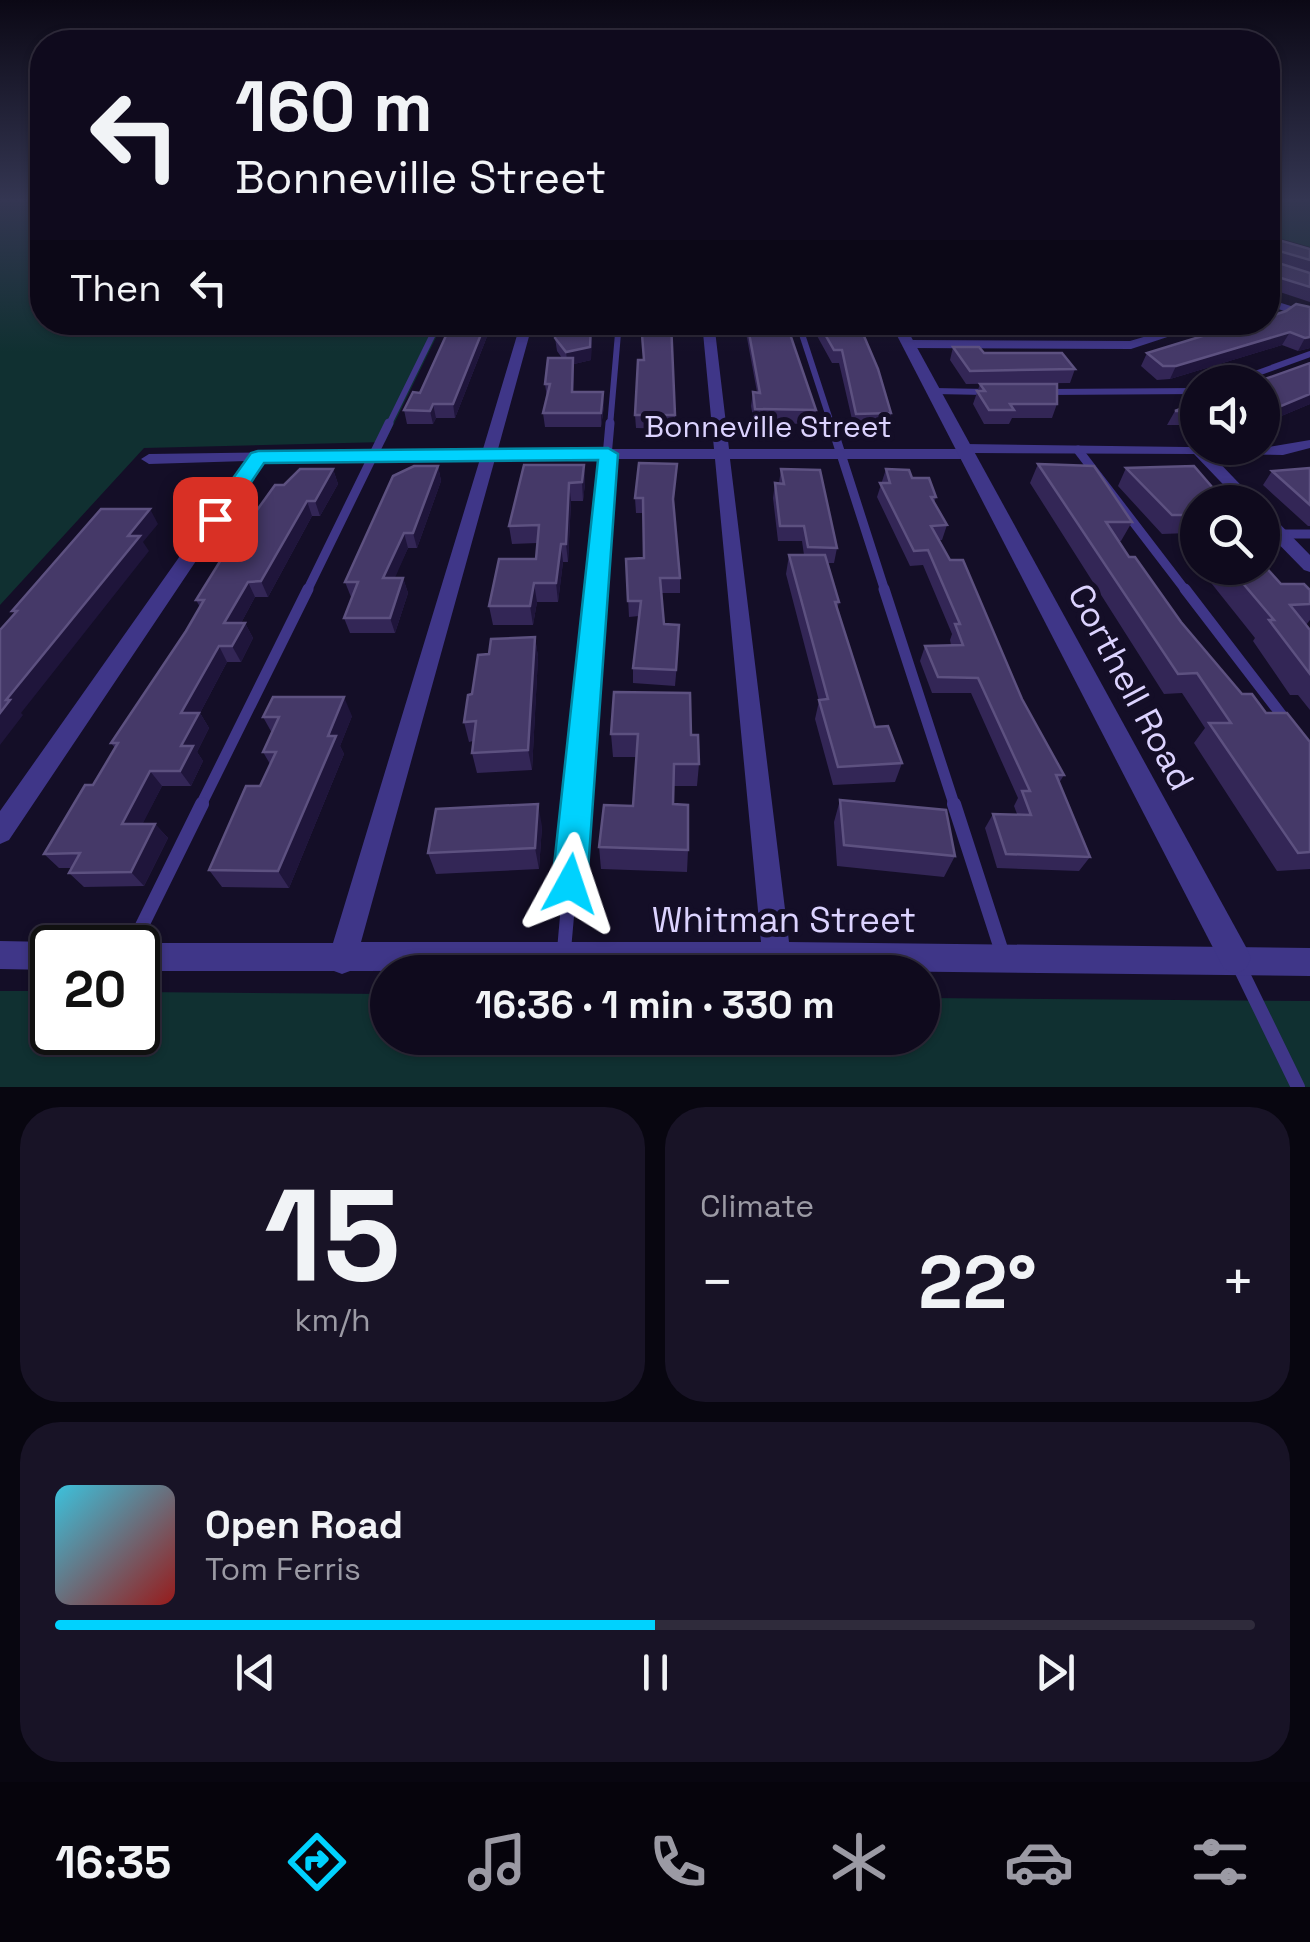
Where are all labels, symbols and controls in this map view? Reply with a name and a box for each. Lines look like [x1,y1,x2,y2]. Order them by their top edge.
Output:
text: 160 m [235,62,433,151]
icon: left [70,70,200,200]
text: Bonneville Street [235,149,607,206]
icon: left [181,260,236,315]
text: Then [70,264,161,312]
map controls [1180,365,1280,585]
button: sound [1180,365,1280,465]
street label: Bonneville Street [644,407,892,446]
pin [173,477,258,562]
button: search [1180,485,1280,585]
icon: arrive [188,492,243,547]
street label: Corthell Road [1058,576,1204,798]
position arrow [518,832,622,936]
street label: Whitman Street [652,898,916,942]
speed limit sign: 20 [30,925,160,1055]
text: 16:36 · 1 min · 330 m [475,981,835,1029]
text: 15 [264,1152,401,1318]
text: Climate [700,1186,814,1226]
text: 22° [918,1234,1037,1330]
text: − [700,1247,734,1317]
text: + [1221,1247,1255,1317]
text: km/h [294,1300,371,1340]
text: Open Road [205,1501,403,1549]
text: Tom Ferris [205,1549,361,1589]
icon: previous [228,1645,283,1700]
icon: pause [628,1645,683,1700]
icon: next [1028,1645,1083,1700]
icon: directions [282,1827,352,1897]
icon: music [462,1827,532,1897]
icon: phone [643,1827,713,1897]
icon: climate [824,1827,894,1897]
icon: car [1004,1827,1074,1897]
icon: filters [1185,1827,1255,1897]
text: 16:35 [55,1834,171,1891]

